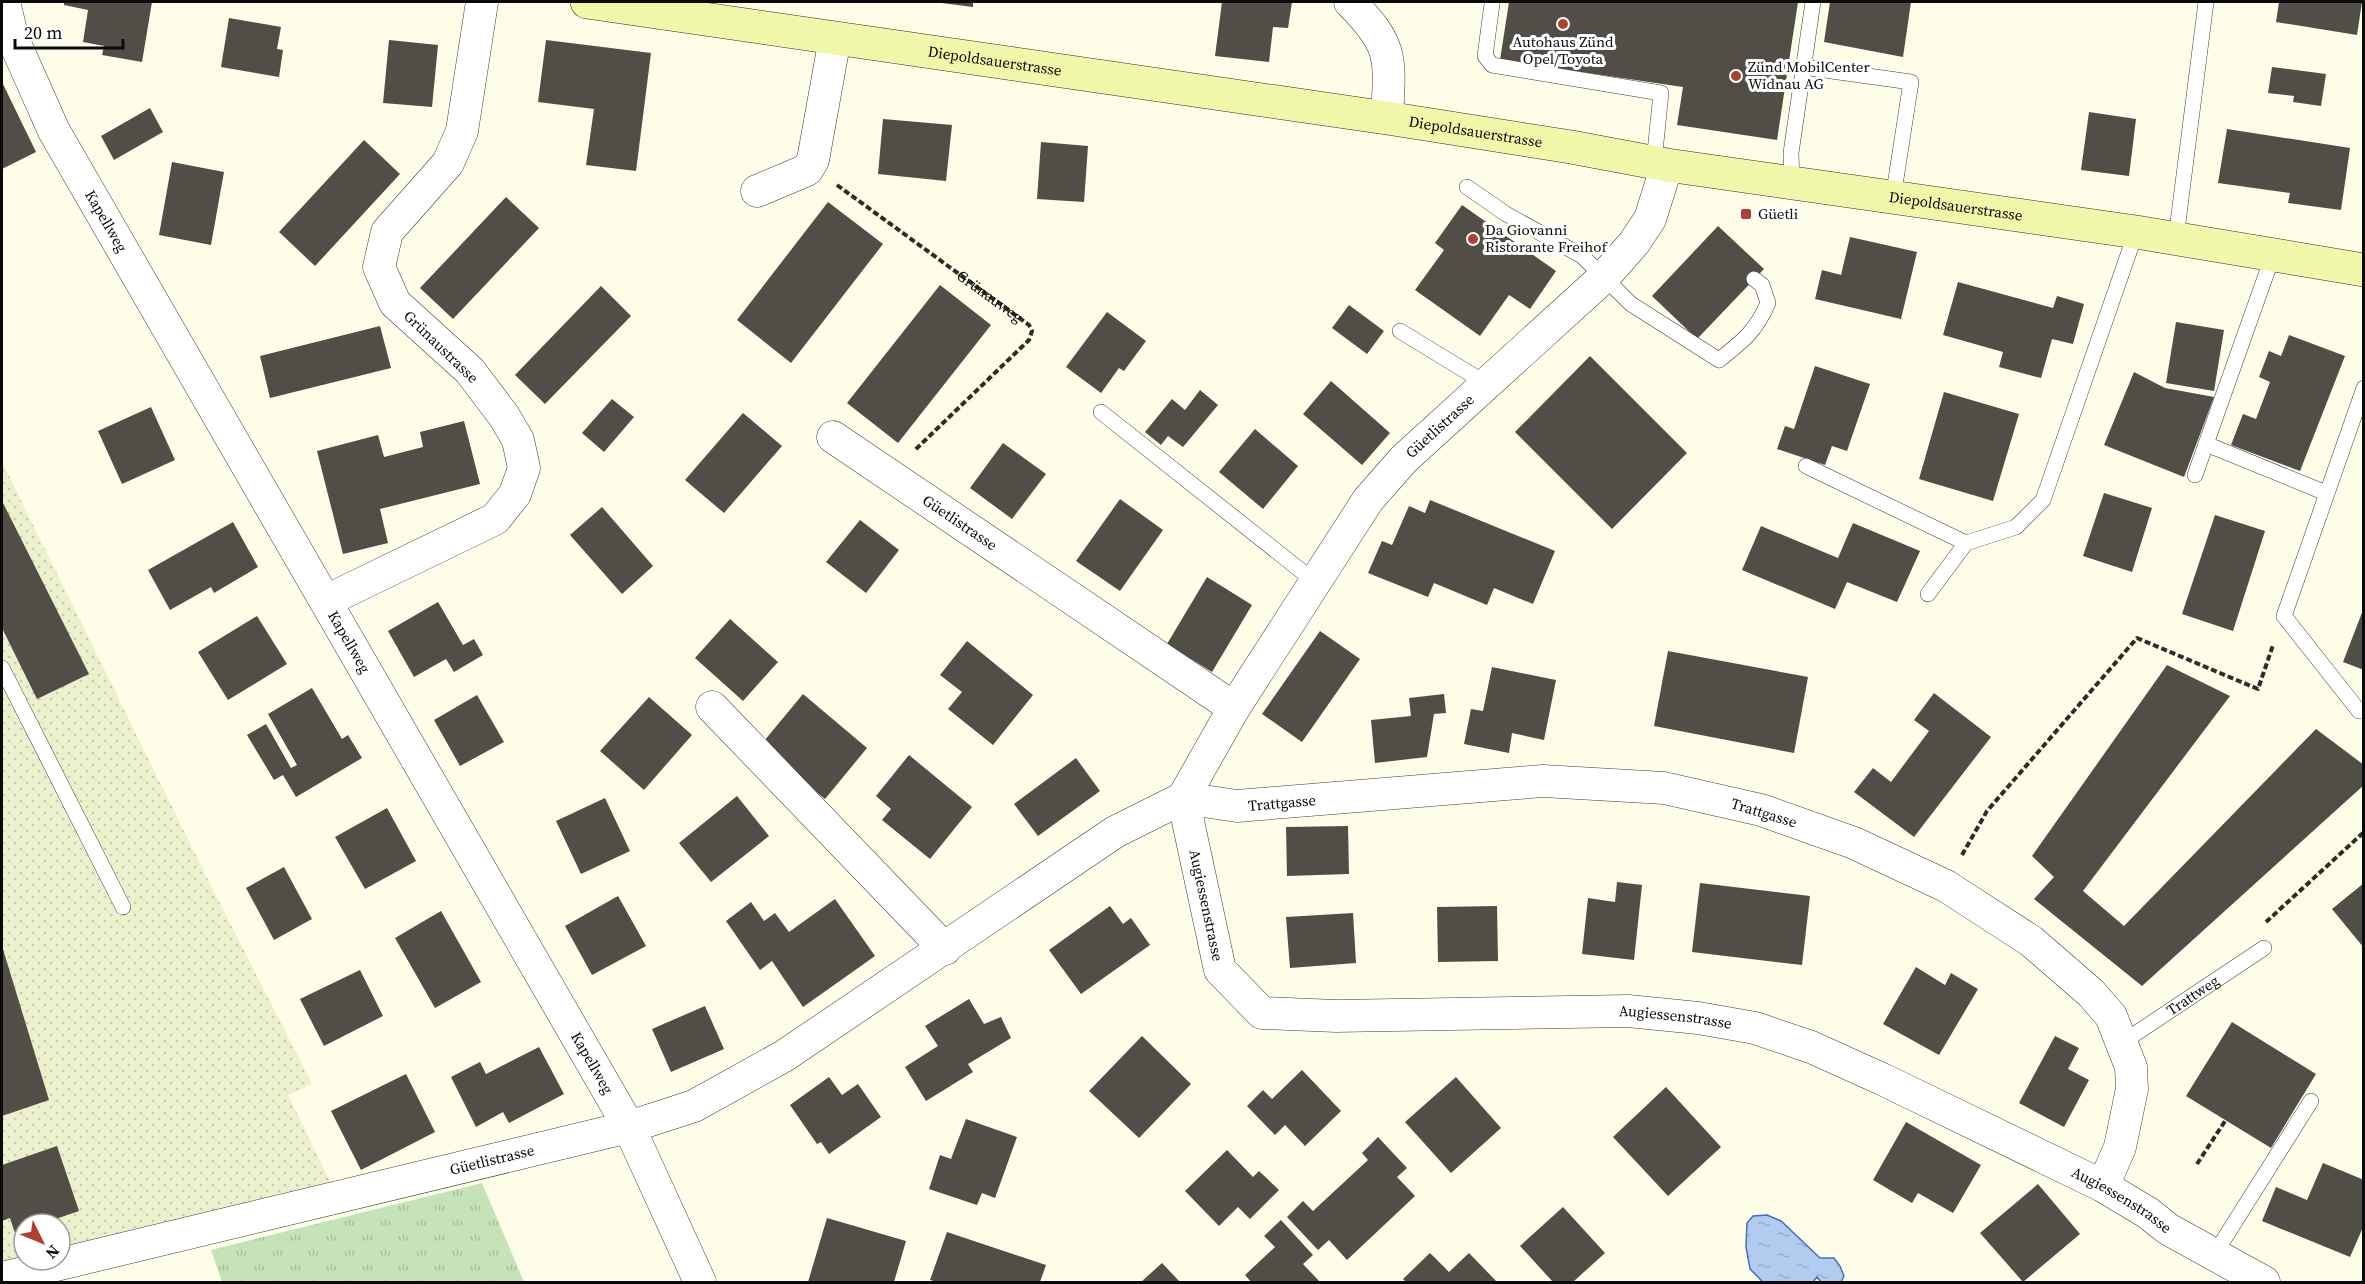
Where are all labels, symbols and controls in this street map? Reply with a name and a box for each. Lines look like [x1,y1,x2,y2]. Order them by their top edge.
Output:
scale bar [15,12,123,50]
marker: Autohaus Zünd Opel/Toyota [1556,17,1570,31]
text: 20 m [24,20,62,45]
place label: Autohaus Zünd Opel/Toyota [1512,31,1614,69]
street label: Diepoldsauerstrasse [926,41,1063,81]
place label: Zünd MobilCenter Widnau AG [1748,56,1871,94]
marker: Zünd MobilCenter Widnau AG [1729,69,1743,83]
street label: Diepoldsauerstrasse [1407,111,1544,152]
street label: Kapellweg [80,186,133,256]
street label: Diepoldsauerstrasse [1887,186,2024,226]
place label: Güetli [1758,203,1798,224]
marker: Güetli [1739,207,1753,221]
place label: Da Giovanni Ristorante Freihof [1485,219,1609,257]
marker: Da Giovanni Ristorante Freihof [1466,232,1480,246]
street label: Grünauweg [953,265,1028,327]
street label: Grünaustrasse [399,306,484,388]
street label: Güetlistrasse [1401,389,1479,463]
street label: Güetlistrasse [918,489,1002,555]
street label: Kapellweg [323,607,376,677]
street label: Trattgasse [1247,789,1317,816]
street label: Trattgasse [1729,793,1800,833]
street label: Augiessenstrasse [1184,847,1229,963]
street label: Trattweg [2162,970,2223,1020]
street label: Augiessenstrasse [1619,1000,1734,1034]
street label: Kapellweg [566,1028,619,1098]
street label: Güetlistrasse [447,1139,537,1180]
street label: Augiessenstrasse [2068,1161,2176,1238]
north arrow [12,1212,72,1272]
text: N [41,1240,65,1264]

